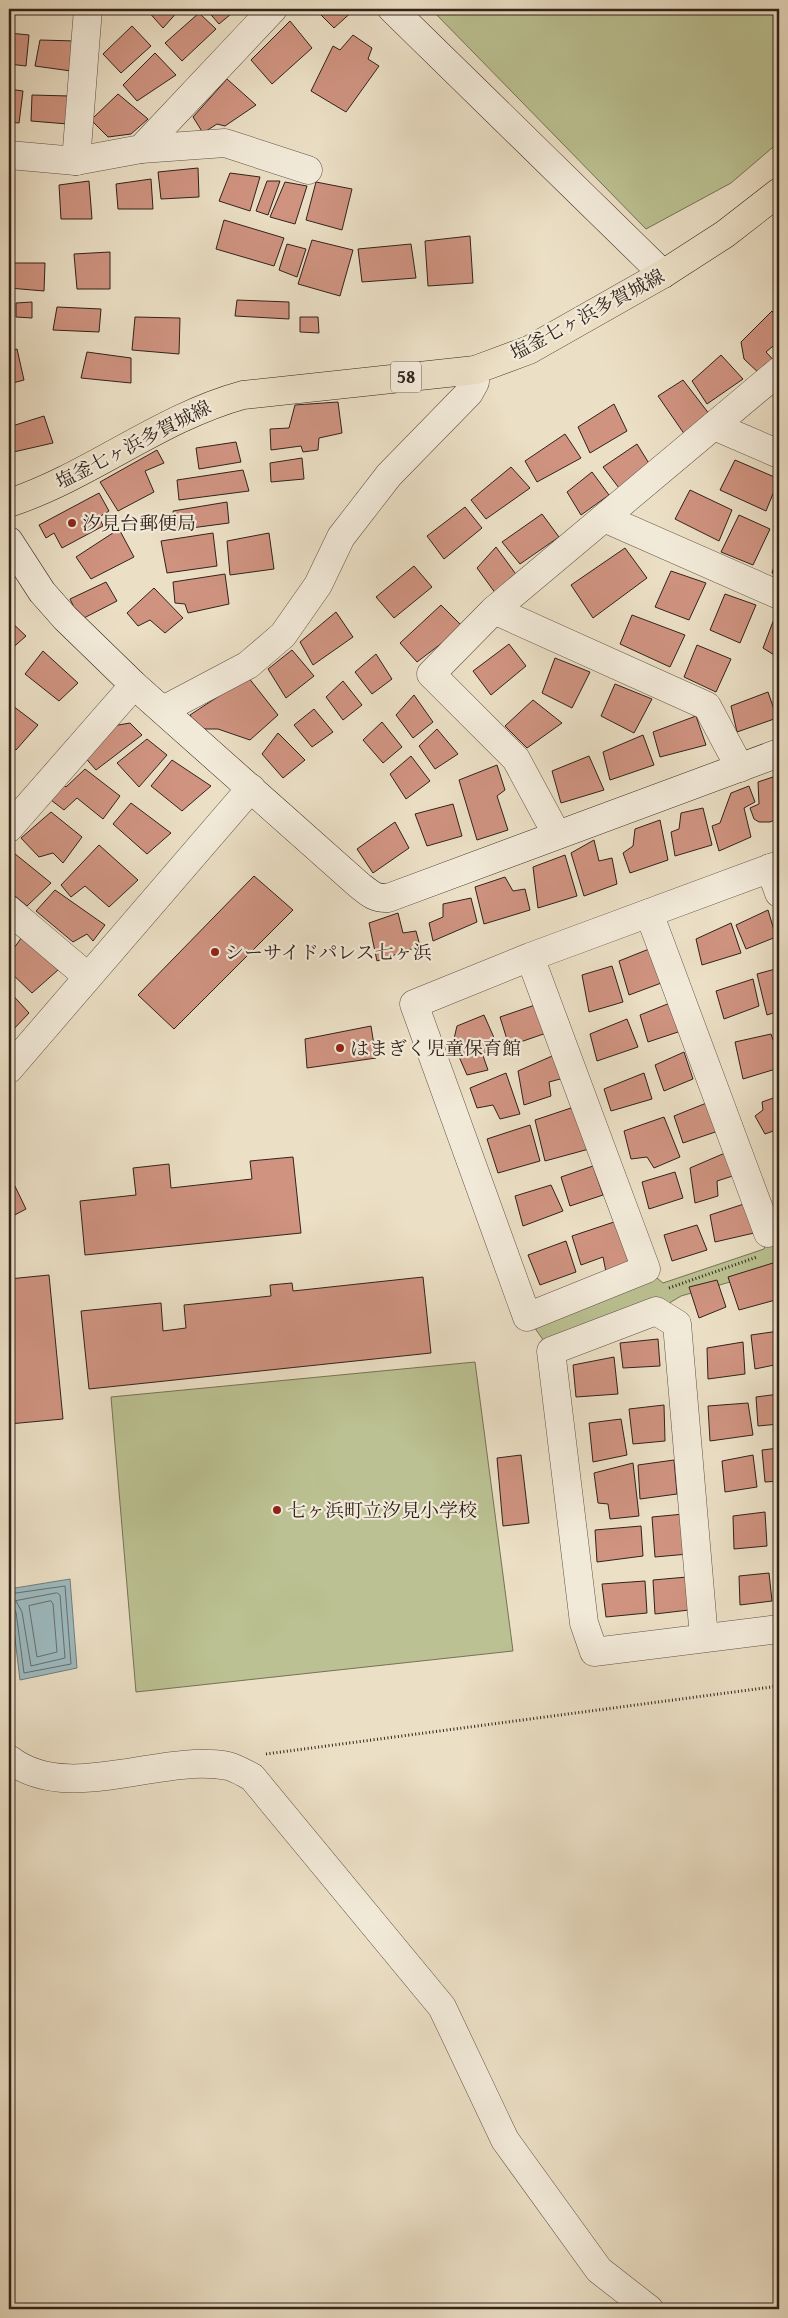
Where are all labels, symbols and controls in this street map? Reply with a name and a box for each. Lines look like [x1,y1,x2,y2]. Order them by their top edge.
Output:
street label: 塩釜七ヶ浜多賀城線 [505,261,669,367]
road number: 58 [391,362,421,392]
street label: 塩釜七ヶ浜多賀城線 [50,393,216,495]
place label: 汐見台郵便局 [82,509,196,537]
marker: 汐見台郵便局 [66,517,78,529]
place label: シーサイドパレス七ヶ浜 [225,938,432,966]
marker: シーサイドパレス七ヶ浜 [209,946,221,958]
place label: はまぎく児童保育館 [350,1034,521,1062]
marker: はまぎく児童保育館 [334,1042,346,1054]
place label: 七ヶ浜町立汐見小学校 [287,1496,477,1524]
marker: 七ヶ浜町立汐見小学校 [271,1504,283,1516]

